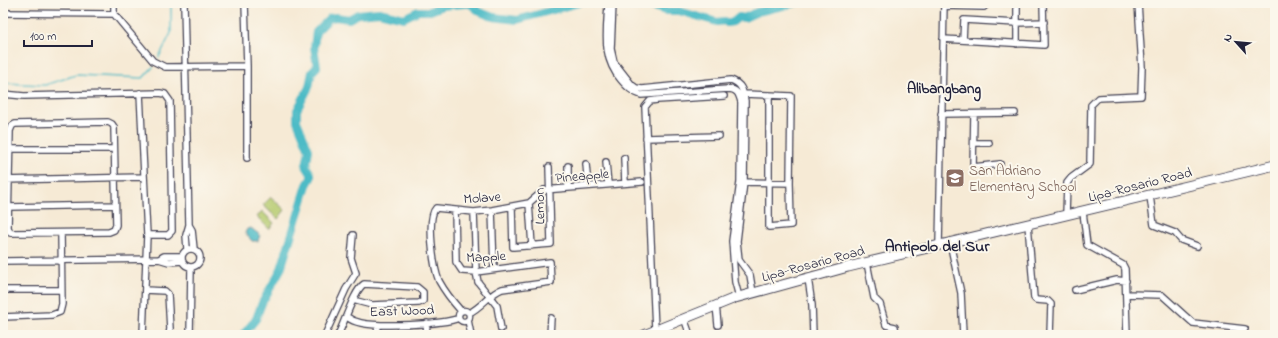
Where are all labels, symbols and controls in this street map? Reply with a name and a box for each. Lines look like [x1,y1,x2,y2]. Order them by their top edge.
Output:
scale bar [24,22,92,48]
north arrow [1216,22,1256,62]
text: 100 m [30,28,57,46]
text: N [1219,31,1237,45]
district label: Alibangbang [907,78,981,102]
place label: San Adriano Elementary School [969,161,1076,199]
street label: Lipa-Rosario Road [1086,162,1194,208]
street label: Pineapple [554,164,611,189]
school or university icon: San Adriano Elementary School [944,167,966,189]
street label: Molave [463,187,502,210]
street label: Lemon [530,187,551,224]
district label: Antipolo del Sur [885,235,990,259]
street label: Lipa-Rosario Road [760,241,867,288]
street label: Mapple [466,246,507,269]
street label: East Wood [369,300,435,323]

